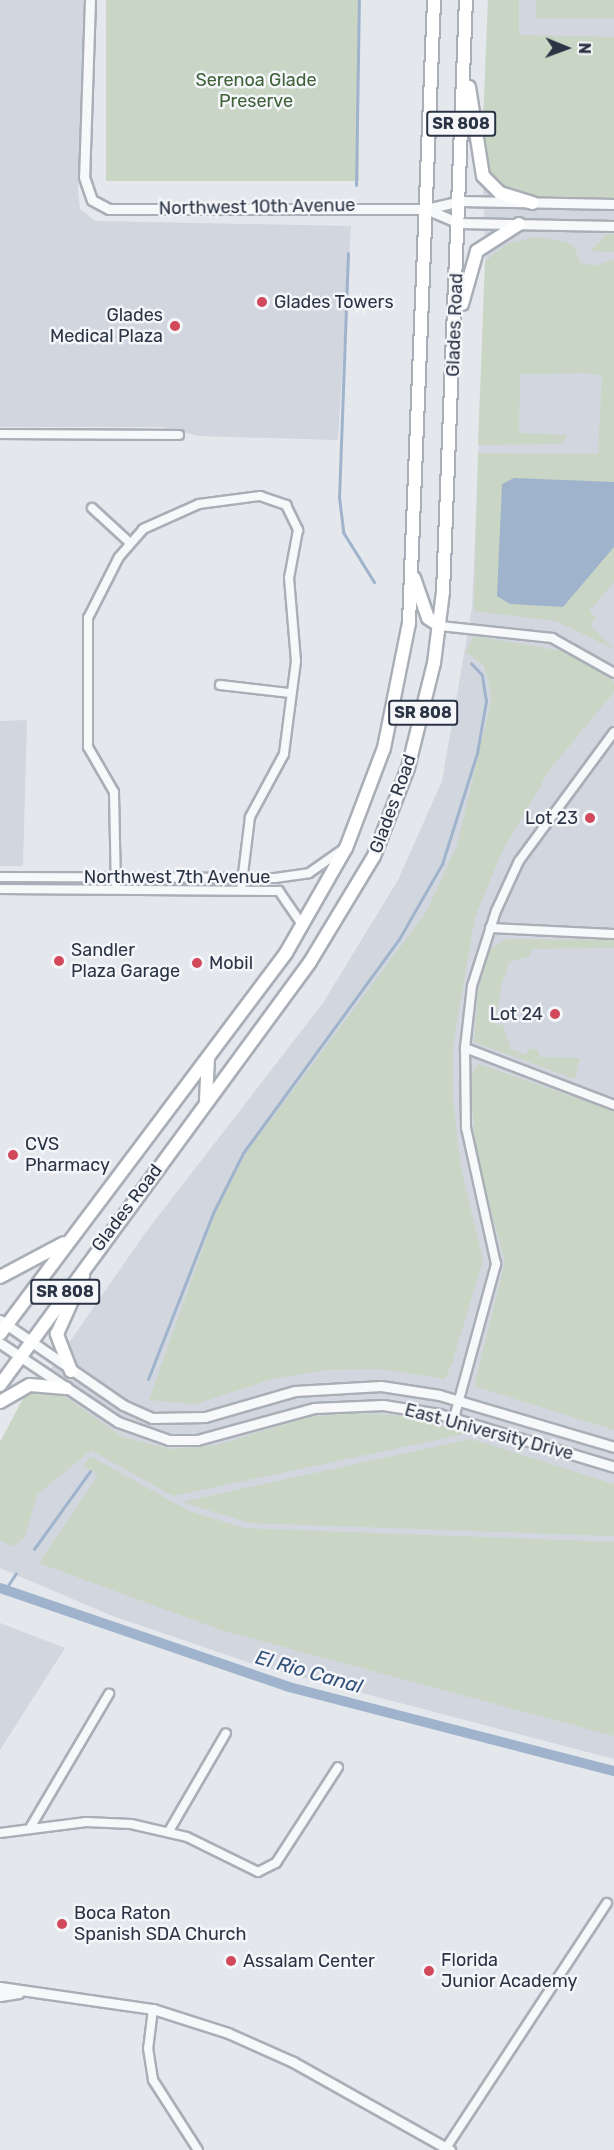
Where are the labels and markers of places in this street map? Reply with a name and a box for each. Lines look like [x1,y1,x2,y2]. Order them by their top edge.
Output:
place label: Glades Towers [274,291,394,313]
marker: Glades Towers [255,295,269,309]
place label: Glades Medical Plaza [50,305,163,348]
marker: Glades Medical Plaza [168,319,182,333]
place label: Lot 23 [525,807,578,829]
marker: Lot 23 [583,811,597,825]
place label: Sandler Plaza Garage [71,940,180,982]
place label: Mobil [209,952,253,974]
marker: Sandler Plaza Garage [52,954,66,968]
marker: Mobil [190,956,204,970]
place label: Lot 24 [490,1003,543,1025]
marker: Lot 24 [548,1007,562,1021]
place label: CVS Pharmacy [25,1134,110,1176]
marker: CVS Pharmacy [6,1148,20,1162]
place label: Boca Raton Spanish SDA Church [74,1903,247,1946]
marker: Boca Raton Spanish SDA Church [55,1917,69,1931]
place label: Assalam Center [243,1950,375,1972]
place label: Florida Junior Academy [441,1950,578,1992]
marker: Assalam Center [224,1954,238,1968]
marker: Florida Junior Academy [422,1964,436,1978]

